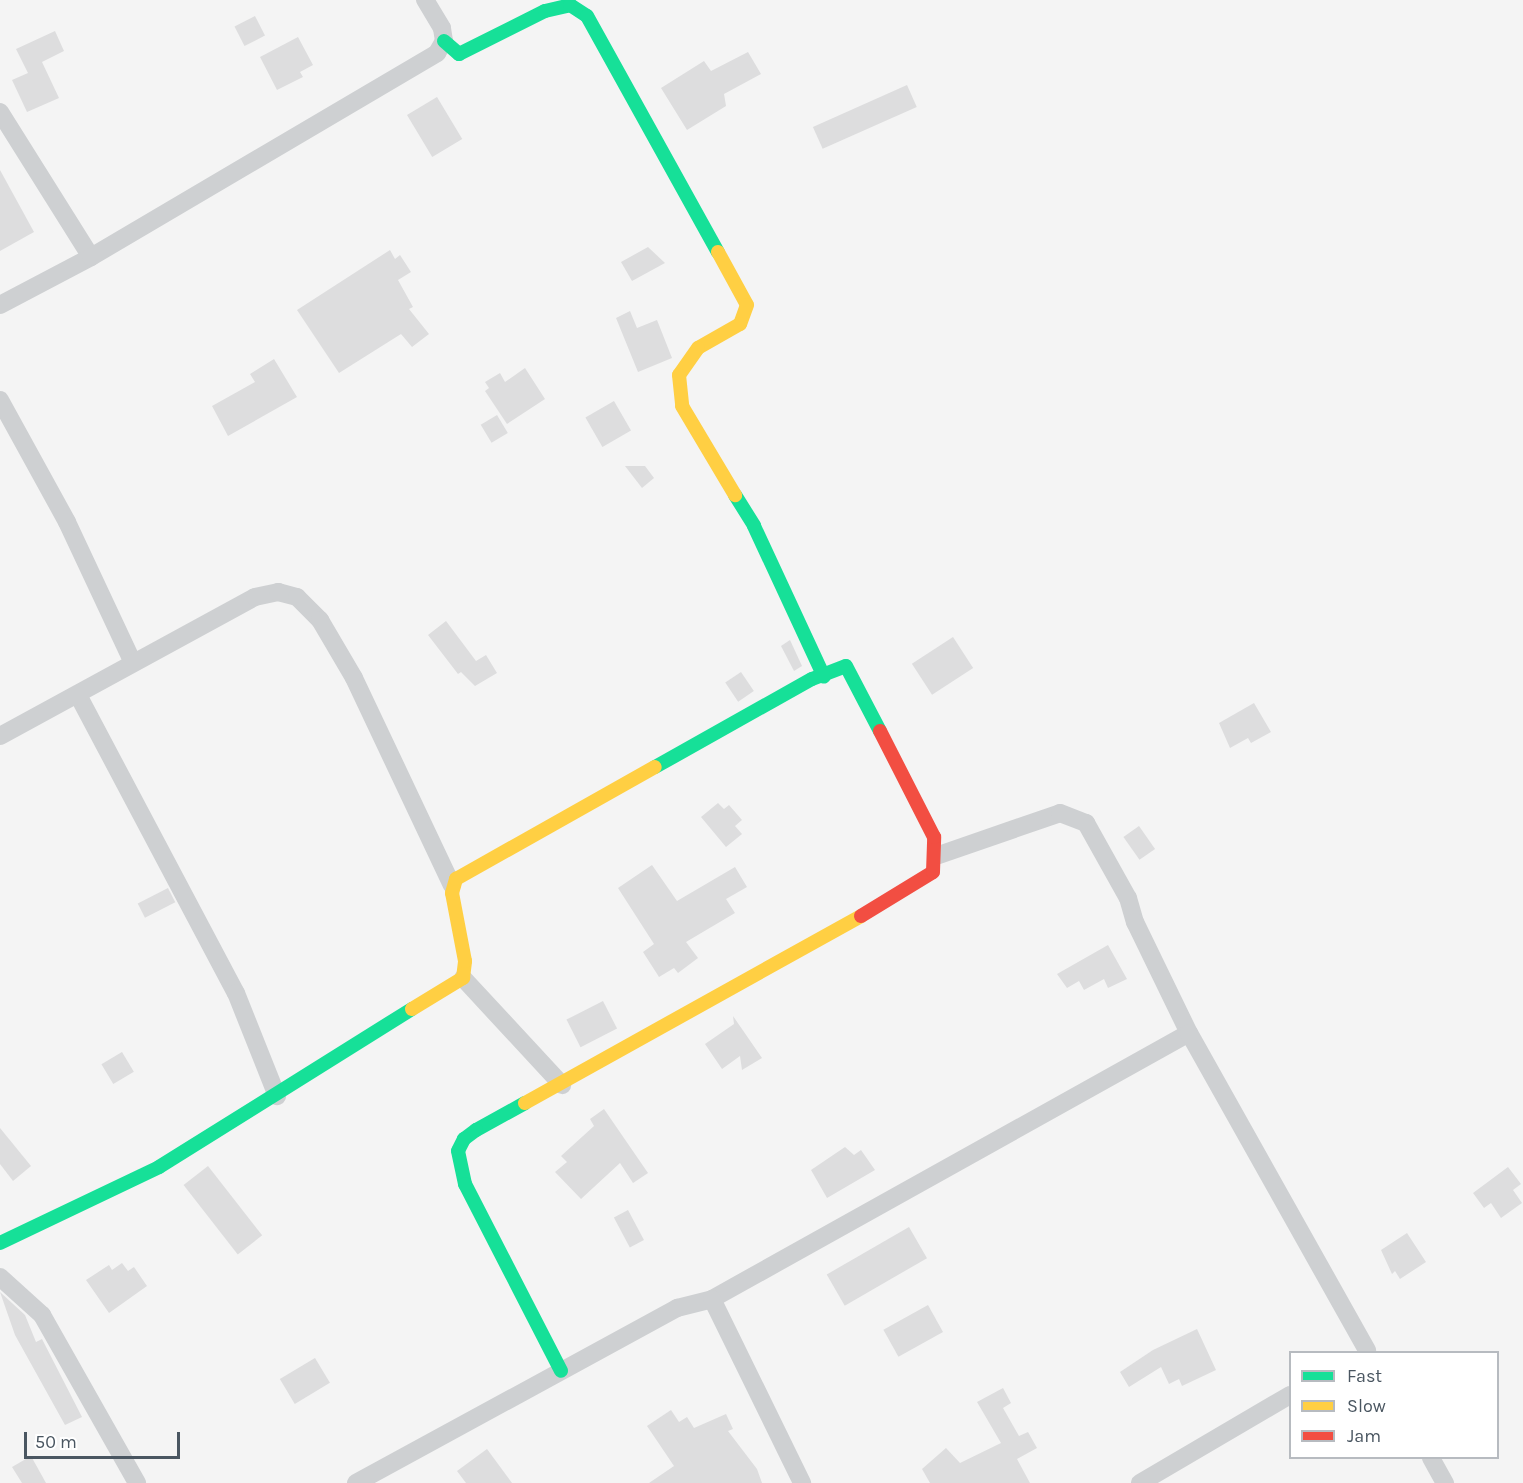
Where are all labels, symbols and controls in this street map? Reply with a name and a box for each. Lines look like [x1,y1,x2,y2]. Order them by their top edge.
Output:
legend [1289,1351,1499,1459]
text: Fast [1347,1365,1382,1387]
text: Slow [1347,1395,1386,1417]
scale bar [27,1420,183,1458]
text: Jam [1347,1425,1381,1447]
text: 50 m [35,1431,77,1453]

